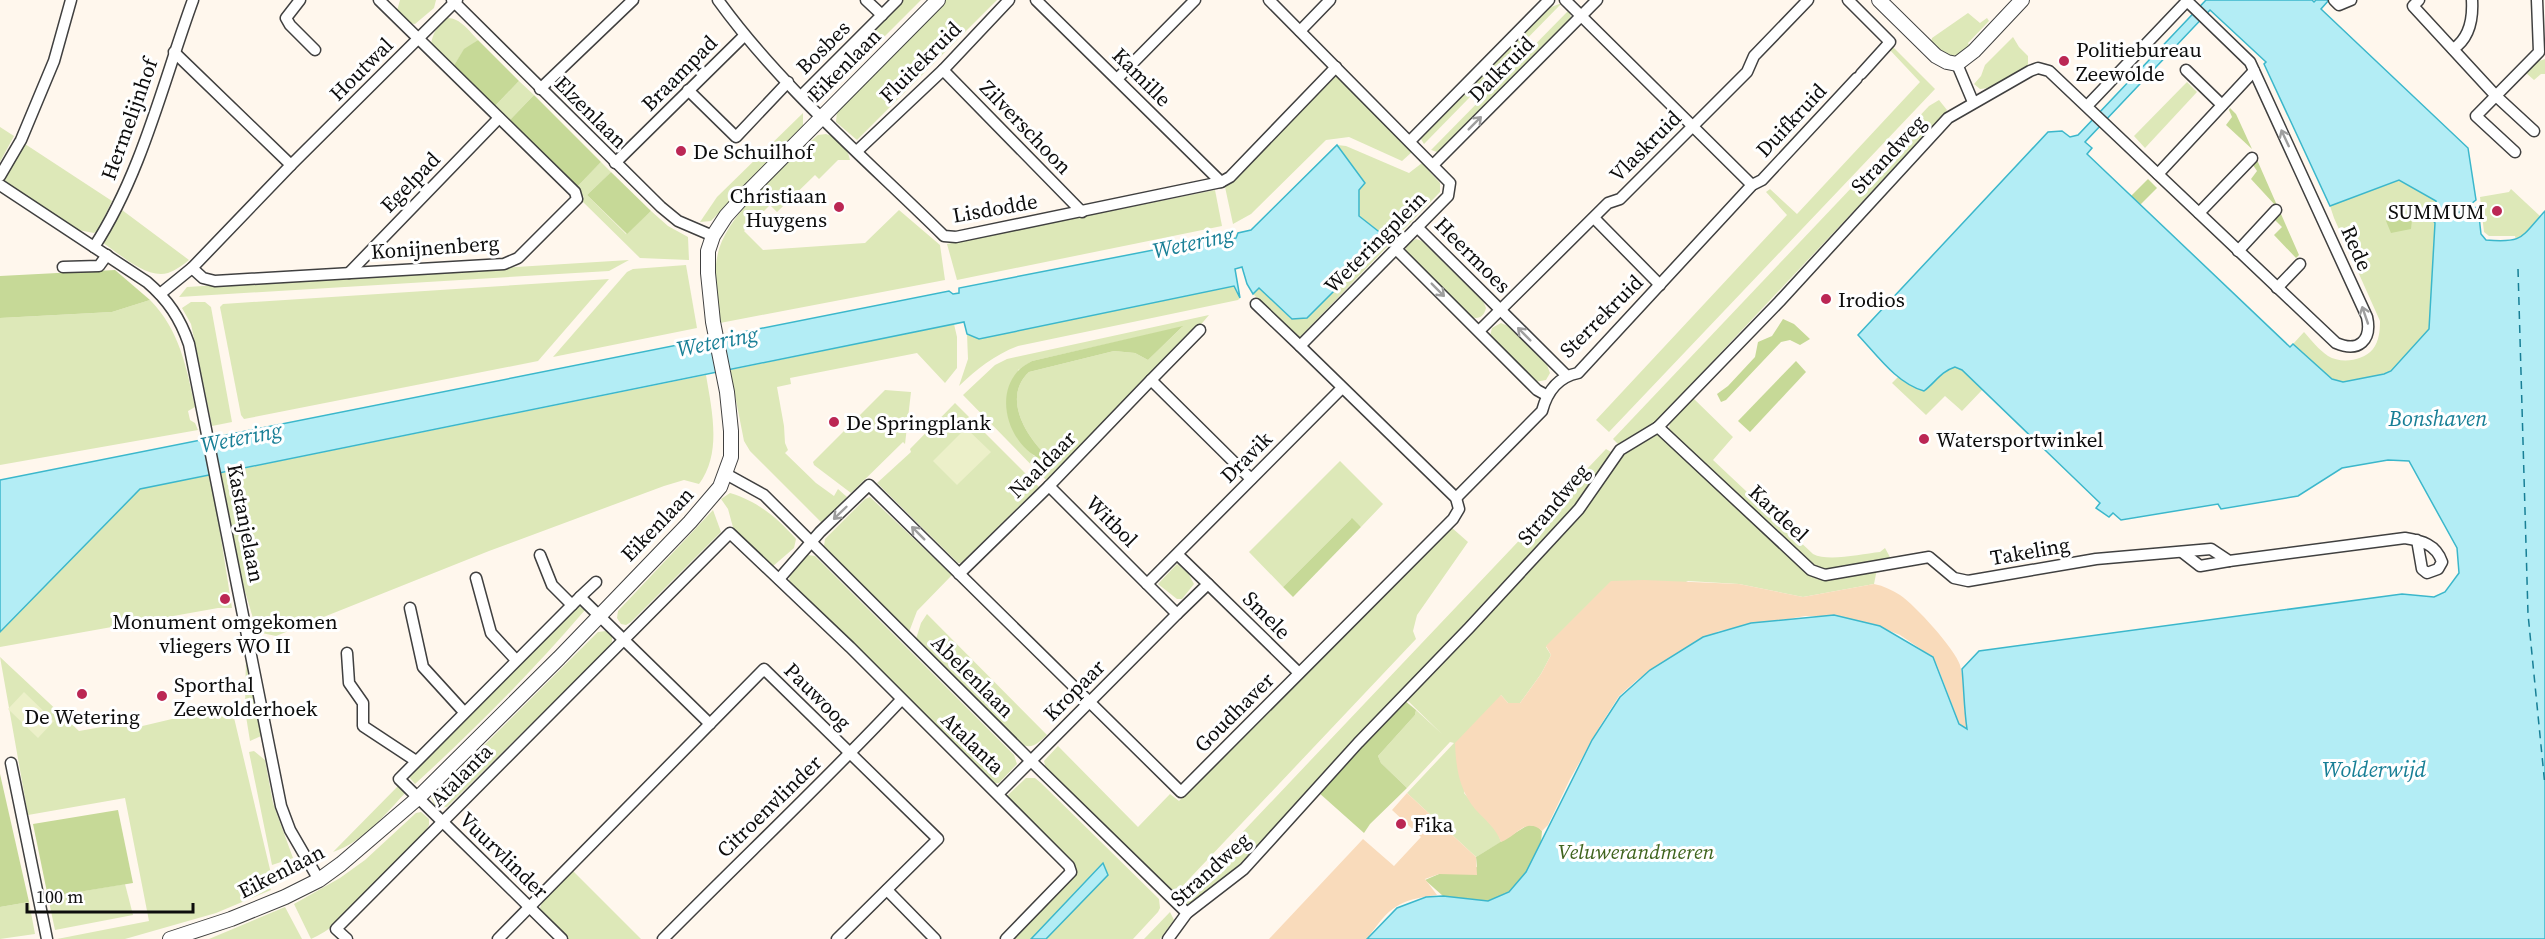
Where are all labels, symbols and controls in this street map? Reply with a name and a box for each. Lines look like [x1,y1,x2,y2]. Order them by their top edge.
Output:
street label: Bosbes [790,14,856,80]
street label: Fluitekruid [873,15,967,109]
street label: Eikenlaan [801,22,887,108]
street label: Braampad [635,29,723,117]
street label: Dalkruid [1462,29,1541,108]
street label: Houtwal [323,31,399,107]
place label: Politiebureau Zeewolde [2076,35,2202,88]
street label: Kamille [1106,41,1178,113]
street label: Hermelijnhof [94,53,165,184]
marker: Politiebureau Zeewolde [2057,54,2071,68]
street label: Elzenlaan [548,69,634,155]
street label: Zilverschoon [974,73,1079,181]
street label: Duifkruid [1749,77,1833,163]
street label: Vlaskruid [1603,104,1687,188]
street label: Strandweg [1844,108,1932,200]
one-way arrow [1467,116,1482,131]
one-way arrow [2279,129,2290,147]
place label: De Schuilhof [693,137,815,166]
marker: De Schuilhof [674,144,688,158]
street label: Egelpad [374,145,446,219]
place label: Christiaan Huygens [730,181,827,234]
street label: Weteringplein [1317,184,1433,300]
street label: Lisdodde [950,186,1040,230]
place label: SUMMUM [2388,197,2485,226]
marker: Christiaan Huygens [832,200,846,214]
marker: SUMMUM [2490,204,2504,218]
street label: Heermoes [1429,211,1517,299]
water label: Wetering [1150,219,1238,265]
street label: Rede [2334,221,2380,275]
street label: Konijnenberg [370,228,500,266]
street label: Sterrekruid [1553,268,1649,364]
one-way arrow [1430,283,1445,297]
place label: Irodios [1838,285,1905,314]
marker: Irodios [1819,292,1833,306]
one-way arrow [2359,306,2370,325]
water label: Wetering [674,318,762,364]
one-way arrow [1517,327,1532,341]
water label: Bonshaven [2388,403,2488,433]
place label: De Springplank [846,408,991,437]
water label: Wetering [198,414,286,460]
marker: De Springplank [827,415,841,429]
street label: Naaldaar [1002,424,1082,504]
street label: Dravik [1214,424,1279,489]
place label: Watersportwinkel [1936,425,2103,454]
marker: Watersportwinkel [1917,432,1931,446]
street label: Strandweg [1510,457,1596,551]
street label: Kastanjelaan [220,461,272,585]
street label: Kardeel [1743,478,1815,548]
street label: Eikenlaan [614,480,700,568]
street label: Witbol [1080,489,1144,553]
one-way arrow [833,506,848,520]
one-way arrow [910,525,925,540]
street label: Takeling [1988,530,2072,572]
street label: Smele [1237,585,1297,645]
marker: Monument omgekomen vliegers WO II [218,592,232,606]
place label: Monument omgekomen vliegers WO II [112,607,338,660]
street label: Abelenlaan [925,628,1021,724]
street label: Kropaar [1037,653,1111,727]
street label: Pauwoog [778,656,858,736]
street label: Goudhaver [1188,666,1280,758]
place label: Sporthal Zeewolderhoek [174,670,318,723]
marker: De Wetering [75,687,89,701]
marker: Sporthal Zeewolderhoek [155,689,169,703]
place label: De Wetering [24,702,140,731]
street label: Atalanta [935,706,1011,781]
street label: Atalanta [423,737,499,813]
street label: Citroenvlinder [710,748,828,864]
water label: Wolderwijd [2322,754,2426,784]
street label: Vuurvlinder [453,805,555,905]
place label: Fika [1413,810,1454,839]
marker: Fika [1394,817,1408,831]
street label: Strandweg [1164,825,1256,913]
street label: Eikenlaan [233,837,329,905]
park label: Veluwerandmeren [1558,837,1714,866]
scale bar [27,876,194,914]
text: 100 m [36,884,83,909]

